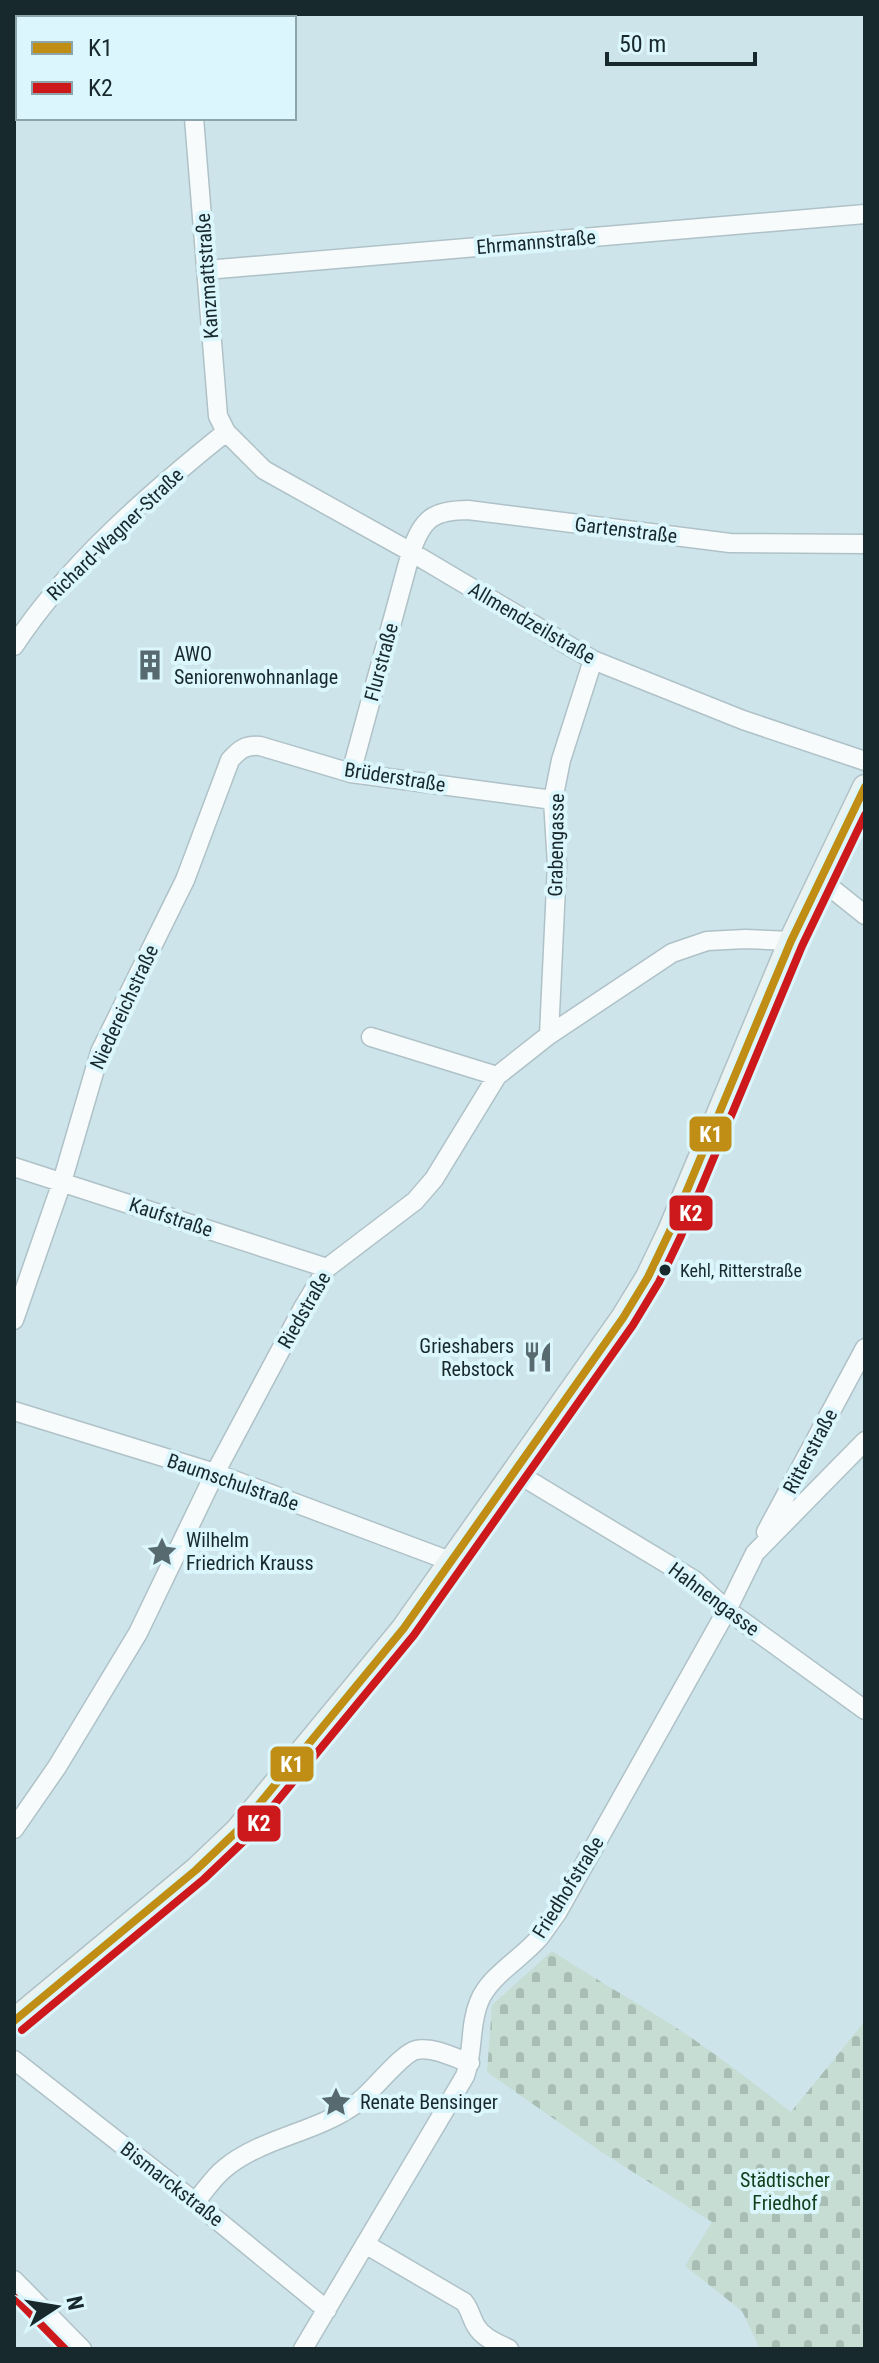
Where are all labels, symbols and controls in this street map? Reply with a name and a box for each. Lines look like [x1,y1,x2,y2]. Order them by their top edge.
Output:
legend [16,16,296,120]
scale bar [607,16,755,66]
text: 50 m [619,30,666,58]
text: K1 [88,34,113,62]
text: K2 [88,74,113,102]
street label: Kanzmattstraße [191,213,223,339]
street label: Ehrmannstraße [475,225,597,259]
street label: Richard-Wagner-Straße [42,463,188,605]
street label: Gartenstraße [573,512,679,548]
street label: Allmendzeilstraße [464,577,600,669]
street label: Flurstraße [359,620,403,704]
place label: AWO Seniorenwohnanlage [174,642,338,689]
building icon: AWO Seniorenwohnanlage [133,648,167,682]
street label: Brüderstraße [343,757,447,797]
street label: Grabengasse [543,793,569,897]
street label: Niedereichstraße [85,941,163,1073]
line badge: K1 [688,1115,733,1153]
text: K1 [699,1122,723,1147]
street label: Kaufstraße [126,1192,216,1242]
line badge: K2 [668,1194,714,1232]
text: K2 [679,1201,703,1226]
place label: Kehl, Ritterstraße [680,1260,802,1281]
marker: Kehl, Ritterstraße [657,1262,673,1278]
street label: Riedstraße [272,1267,336,1353]
place label: Grieshabers Rebstock [419,1334,514,1381]
restaurant icon: Grieshabers Rebstock [521,1340,555,1374]
street label: Ritterstraße [778,1404,842,1498]
street label: Baumschulstraße [164,1448,302,1516]
place label: Wilhelm Friedrich Krauss [186,1528,314,1575]
place icon: Wilhelm Friedrich Krauss [145,1535,179,1569]
street label: Hahnengasse [664,1557,764,1641]
line badge: K1 [269,1745,315,1783]
text: K1 [280,1752,304,1777]
line badge: K2 [236,1804,282,1843]
text: K2 [247,1811,271,1836]
street label: Friedhofstraße [527,1832,609,1942]
place icon: Renate Bensinger [319,2085,353,2119]
place label: Renate Bensinger [360,2090,498,2114]
street label: Bismarckstraße [116,2137,228,2231]
park label: Städtischer Friedhof [740,2168,830,2215]
north arrow [16,2267,96,2347]
text: N [61,2294,89,2312]

